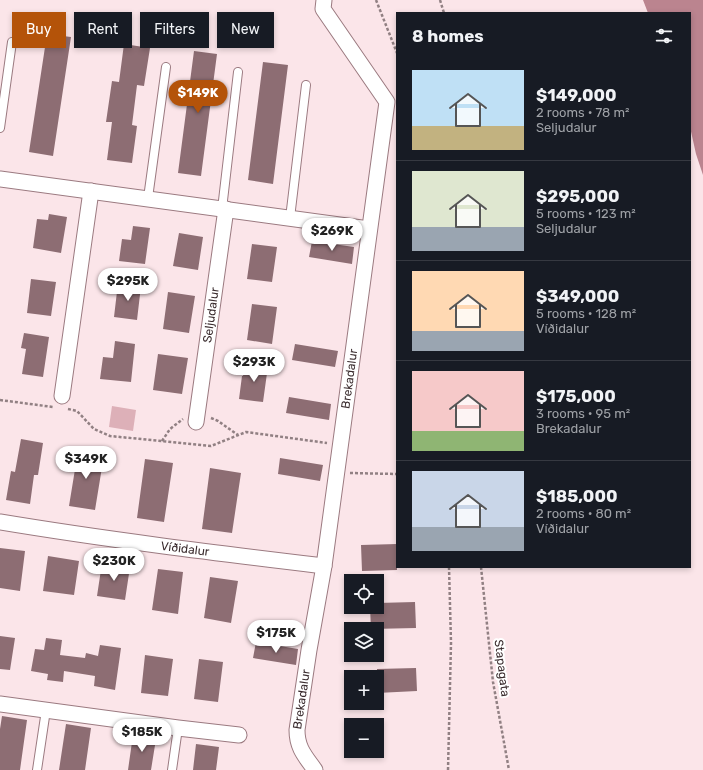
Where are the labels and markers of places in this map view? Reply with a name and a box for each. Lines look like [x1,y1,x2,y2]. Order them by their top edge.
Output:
pin: $149K [170,80,226,114]
pin: $269K [304,218,360,252]
pin: $295K [100,268,156,302]
pin: $293K [226,349,282,383]
pin: $349K [58,446,114,480]
pin: $230K [86,548,142,582]
pin: $175K [248,620,304,654]
pin: $185K [114,719,170,753]

